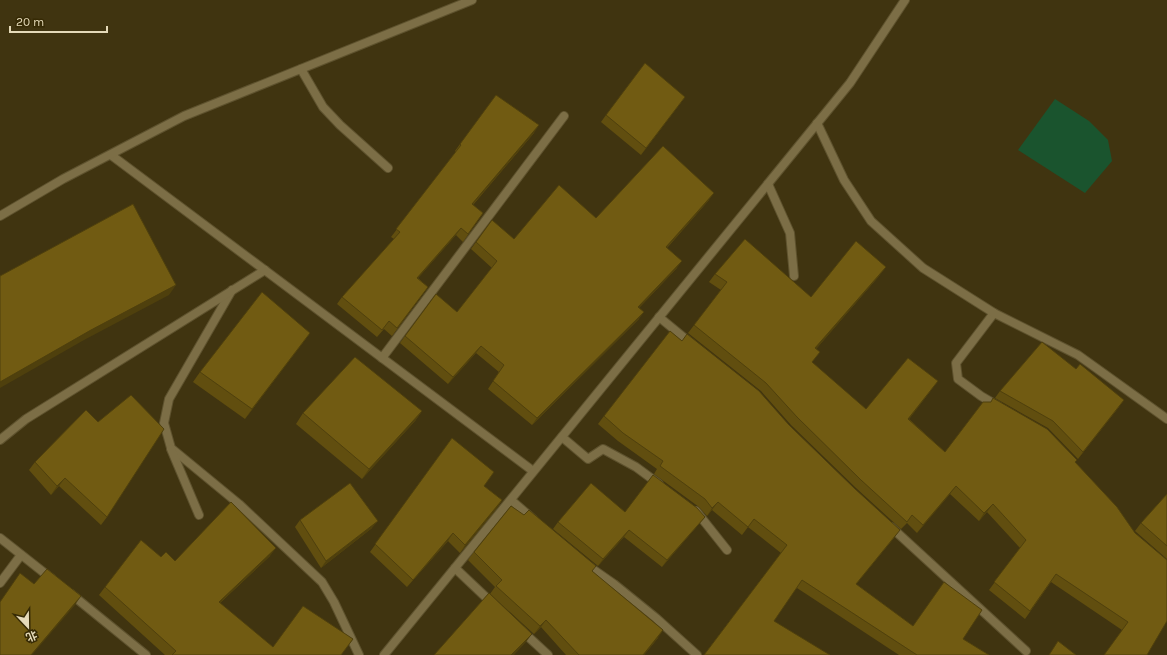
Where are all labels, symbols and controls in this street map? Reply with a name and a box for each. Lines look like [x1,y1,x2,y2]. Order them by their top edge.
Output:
scale bar [10,8,107,34]
text: 20 m [16,15,44,29]
north arrow [8,607,48,647]
text: 北 [24,628,39,644]

